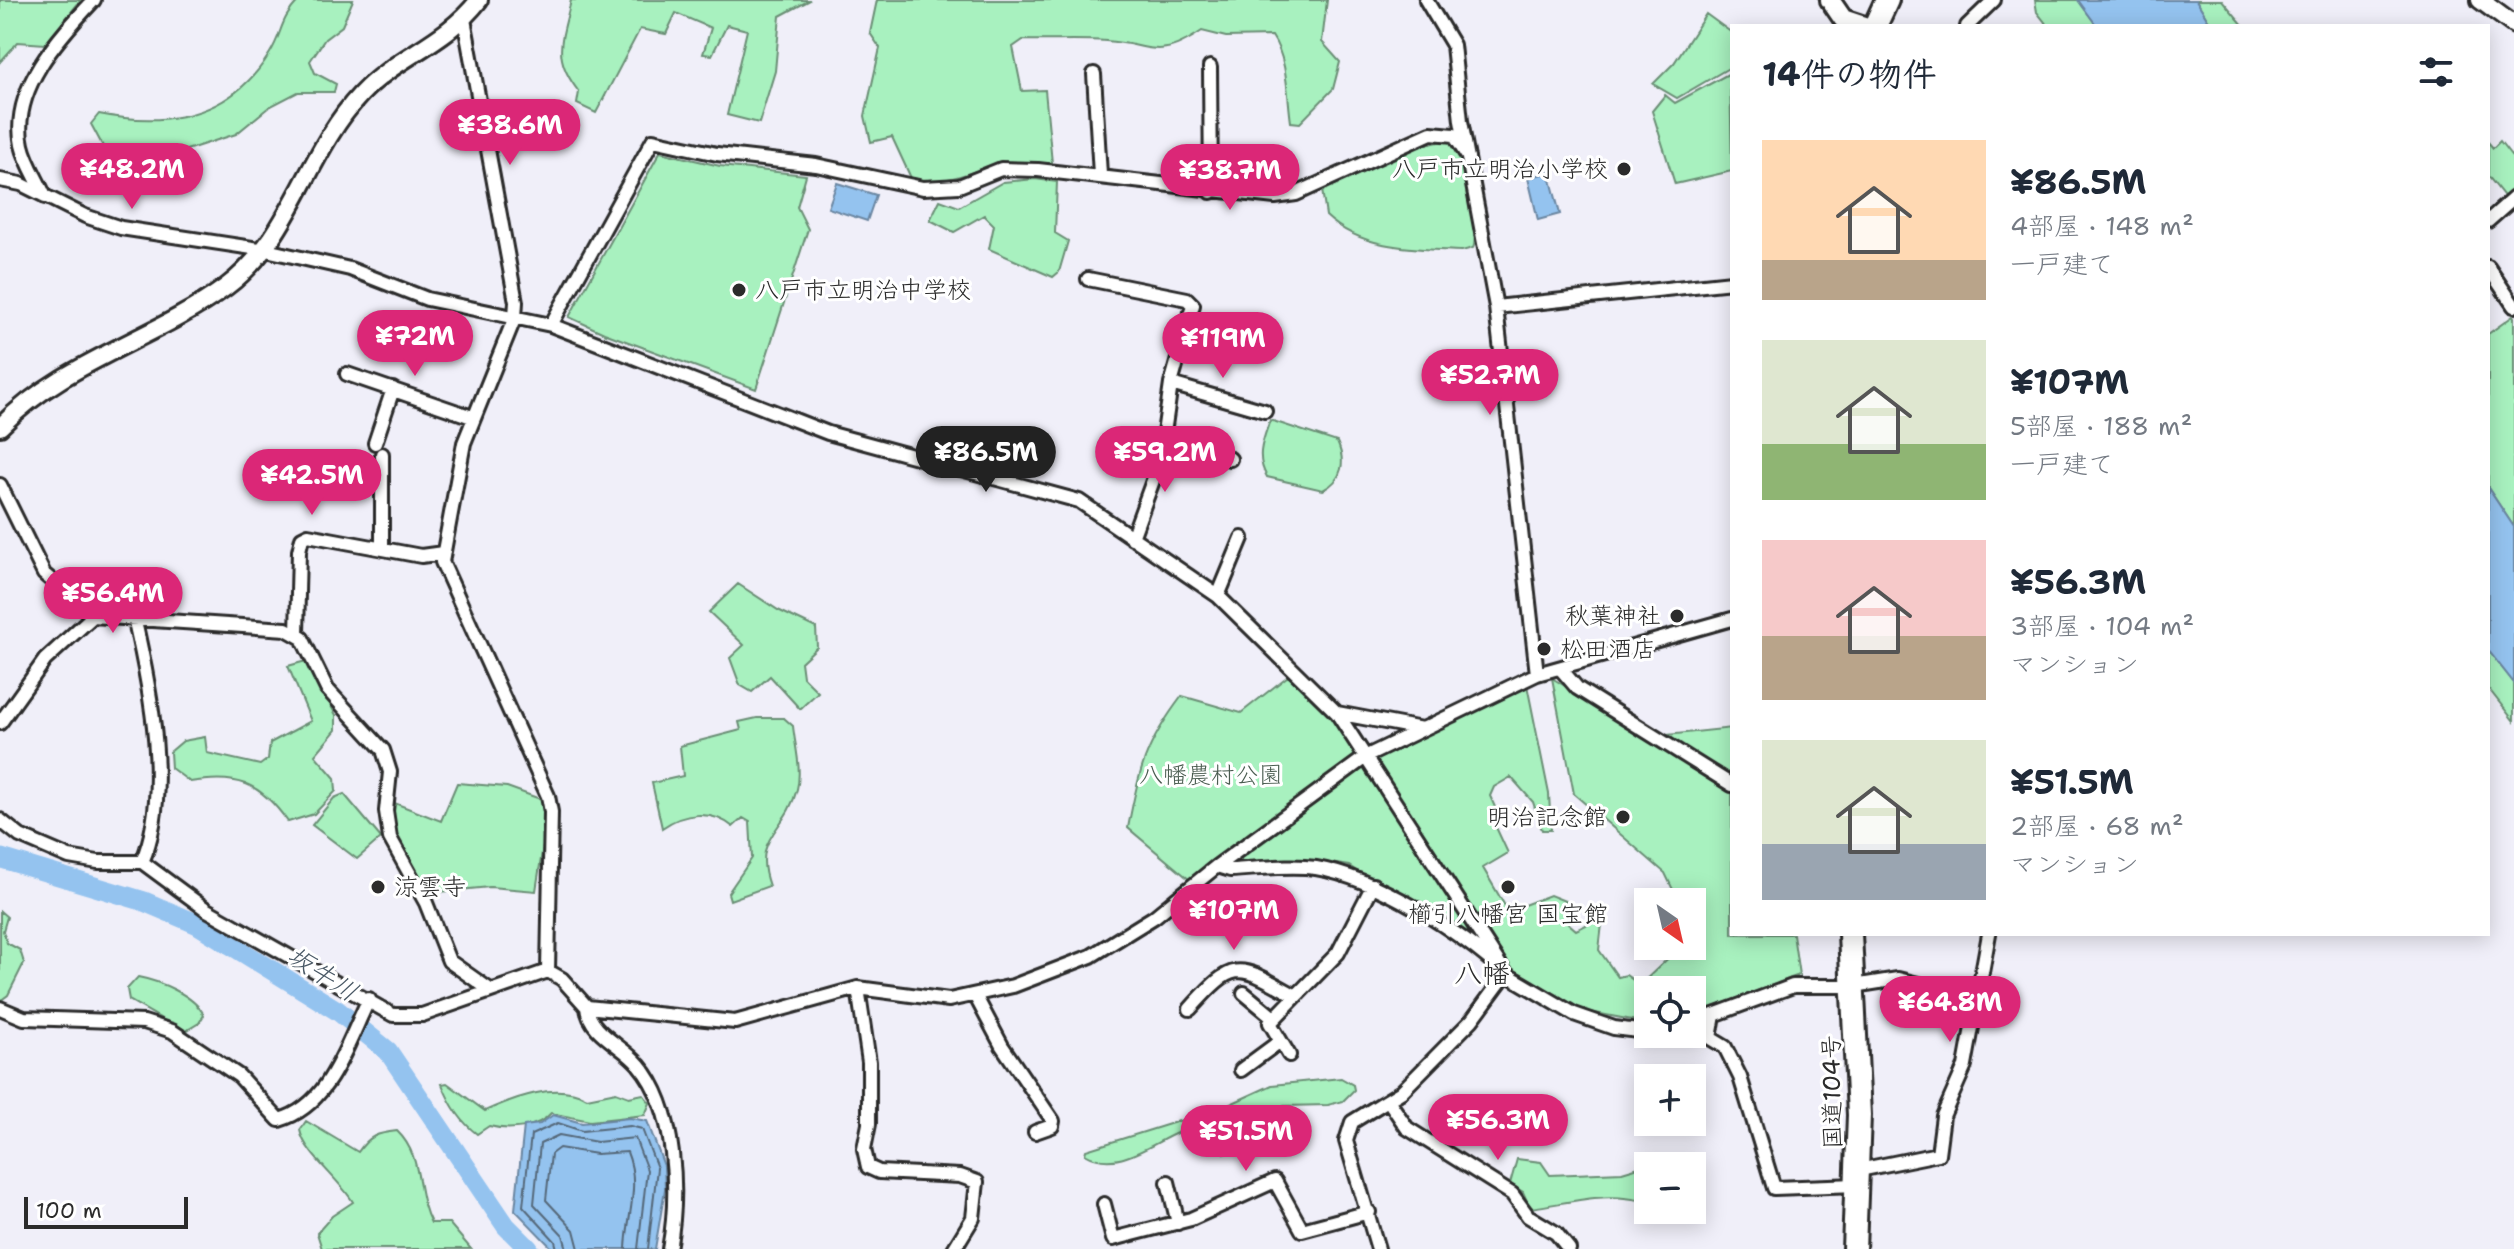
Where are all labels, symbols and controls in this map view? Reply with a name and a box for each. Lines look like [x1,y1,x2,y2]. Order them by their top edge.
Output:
icon: filters [2414,50,2458,94]
text: 14件の物件 [1762,51,1937,97]
pin: ¥38.6M [445,99,575,167]
text: ¥38.6M [457,107,563,142]
pin: ¥48.2M [67,143,197,211]
pin: ¥38.7M [1165,144,1295,212]
text: ¥48.2M [79,151,185,186]
text: ¥38.7M [1179,152,1281,187]
place label: 八戸市立明治小学校 [1392,153,1608,185]
text: ¥86.5M [2010,159,2146,205]
marker: 八戸市立明治小学校 [1615,160,1633,178]
icon: home [1826,172,1922,268]
text: 4部屋 · 148 m² [2010,208,2194,243]
text: 一戸建て [2010,246,2114,281]
place label: 八戸市立明治中学校 [755,274,971,306]
marker: 八戸市立明治中学校 [730,281,748,299]
pin: ¥72M [368,310,462,378]
pin: ¥119M [1167,312,1279,380]
text: ¥72M [375,318,455,353]
text: ¥119M [1180,320,1266,355]
pin: ¥52.7M [1425,349,1555,417]
text: ¥52.7M [1439,357,1541,392]
text: ¥107M [2010,359,2129,405]
icon: home [1826,372,1922,468]
text: 5部屋 · 188 m² [2010,408,2192,443]
pin: ¥86.5M [921,426,1051,494]
pin: ¥59.2M [1100,426,1230,494]
text: ¥86.5M [934,434,1038,469]
text: ¥59.2M [1113,434,1217,469]
text: 一戸建て [2010,446,2114,481]
pin: ¥42.5M [247,449,377,517]
text: ¥42.5M [260,457,364,492]
text: ¥56.3M [2010,559,2146,605]
pin: ¥56.4M [48,567,178,635]
icon: home [1826,572,1922,668]
text: ¥56.4M [62,575,164,610]
place label: 秋葉神社 [1565,600,1661,632]
marker: 秋葉神社 [1668,607,1686,625]
text: 3部屋 · 104 m² [2010,608,2194,643]
place label: 松田酒店 [1560,633,1656,665]
marker: 松田酒店 [1535,640,1553,658]
text: マンション [2010,646,2139,681]
park label: 八幡農村公園 [1139,759,1283,791]
text: ¥51.5M [2010,759,2134,805]
icon: home [1826,772,1922,868]
place label: 明治記念館 [1487,801,1607,833]
marker: 明治記念館 [1614,808,1632,826]
text: 2部屋 · 68 m² [2010,808,2184,843]
text: マンション [2010,846,2139,881]
place label: 涼雲寺 [394,871,466,903]
marker: 涼雲寺 [369,878,387,896]
marker: 櫛引八幡宮 国宝館 [1499,878,1517,896]
pin: ¥107M [1178,884,1290,952]
north arrow [1634,888,1706,960]
map controls [1634,888,1706,1224]
text: ¥107M [1188,892,1280,927]
place label: 櫛引八幡宮 国宝館 [1408,898,1608,930]
water label: 坂牛川 [281,937,365,1009]
district label: 八幡 [1454,954,1510,992]
button: locate [1634,976,1706,1048]
pin: ¥64.8M [1885,976,2015,1044]
text: ¥64.8M [1898,984,2003,1019]
street label: 国道104号 [1815,1035,1849,1149]
button: + [1634,1064,1706,1136]
pin: ¥56.3M [1433,1094,1563,1162]
text: ¥56.3M [1446,1102,1550,1137]
pin: ¥51.5M [1181,1105,1311,1173]
text: ¥51.5M [1199,1113,1293,1148]
button: − [1634,1152,1706,1224]
scale bar [24,1193,188,1229]
text: 100 m [36,1196,102,1225]

